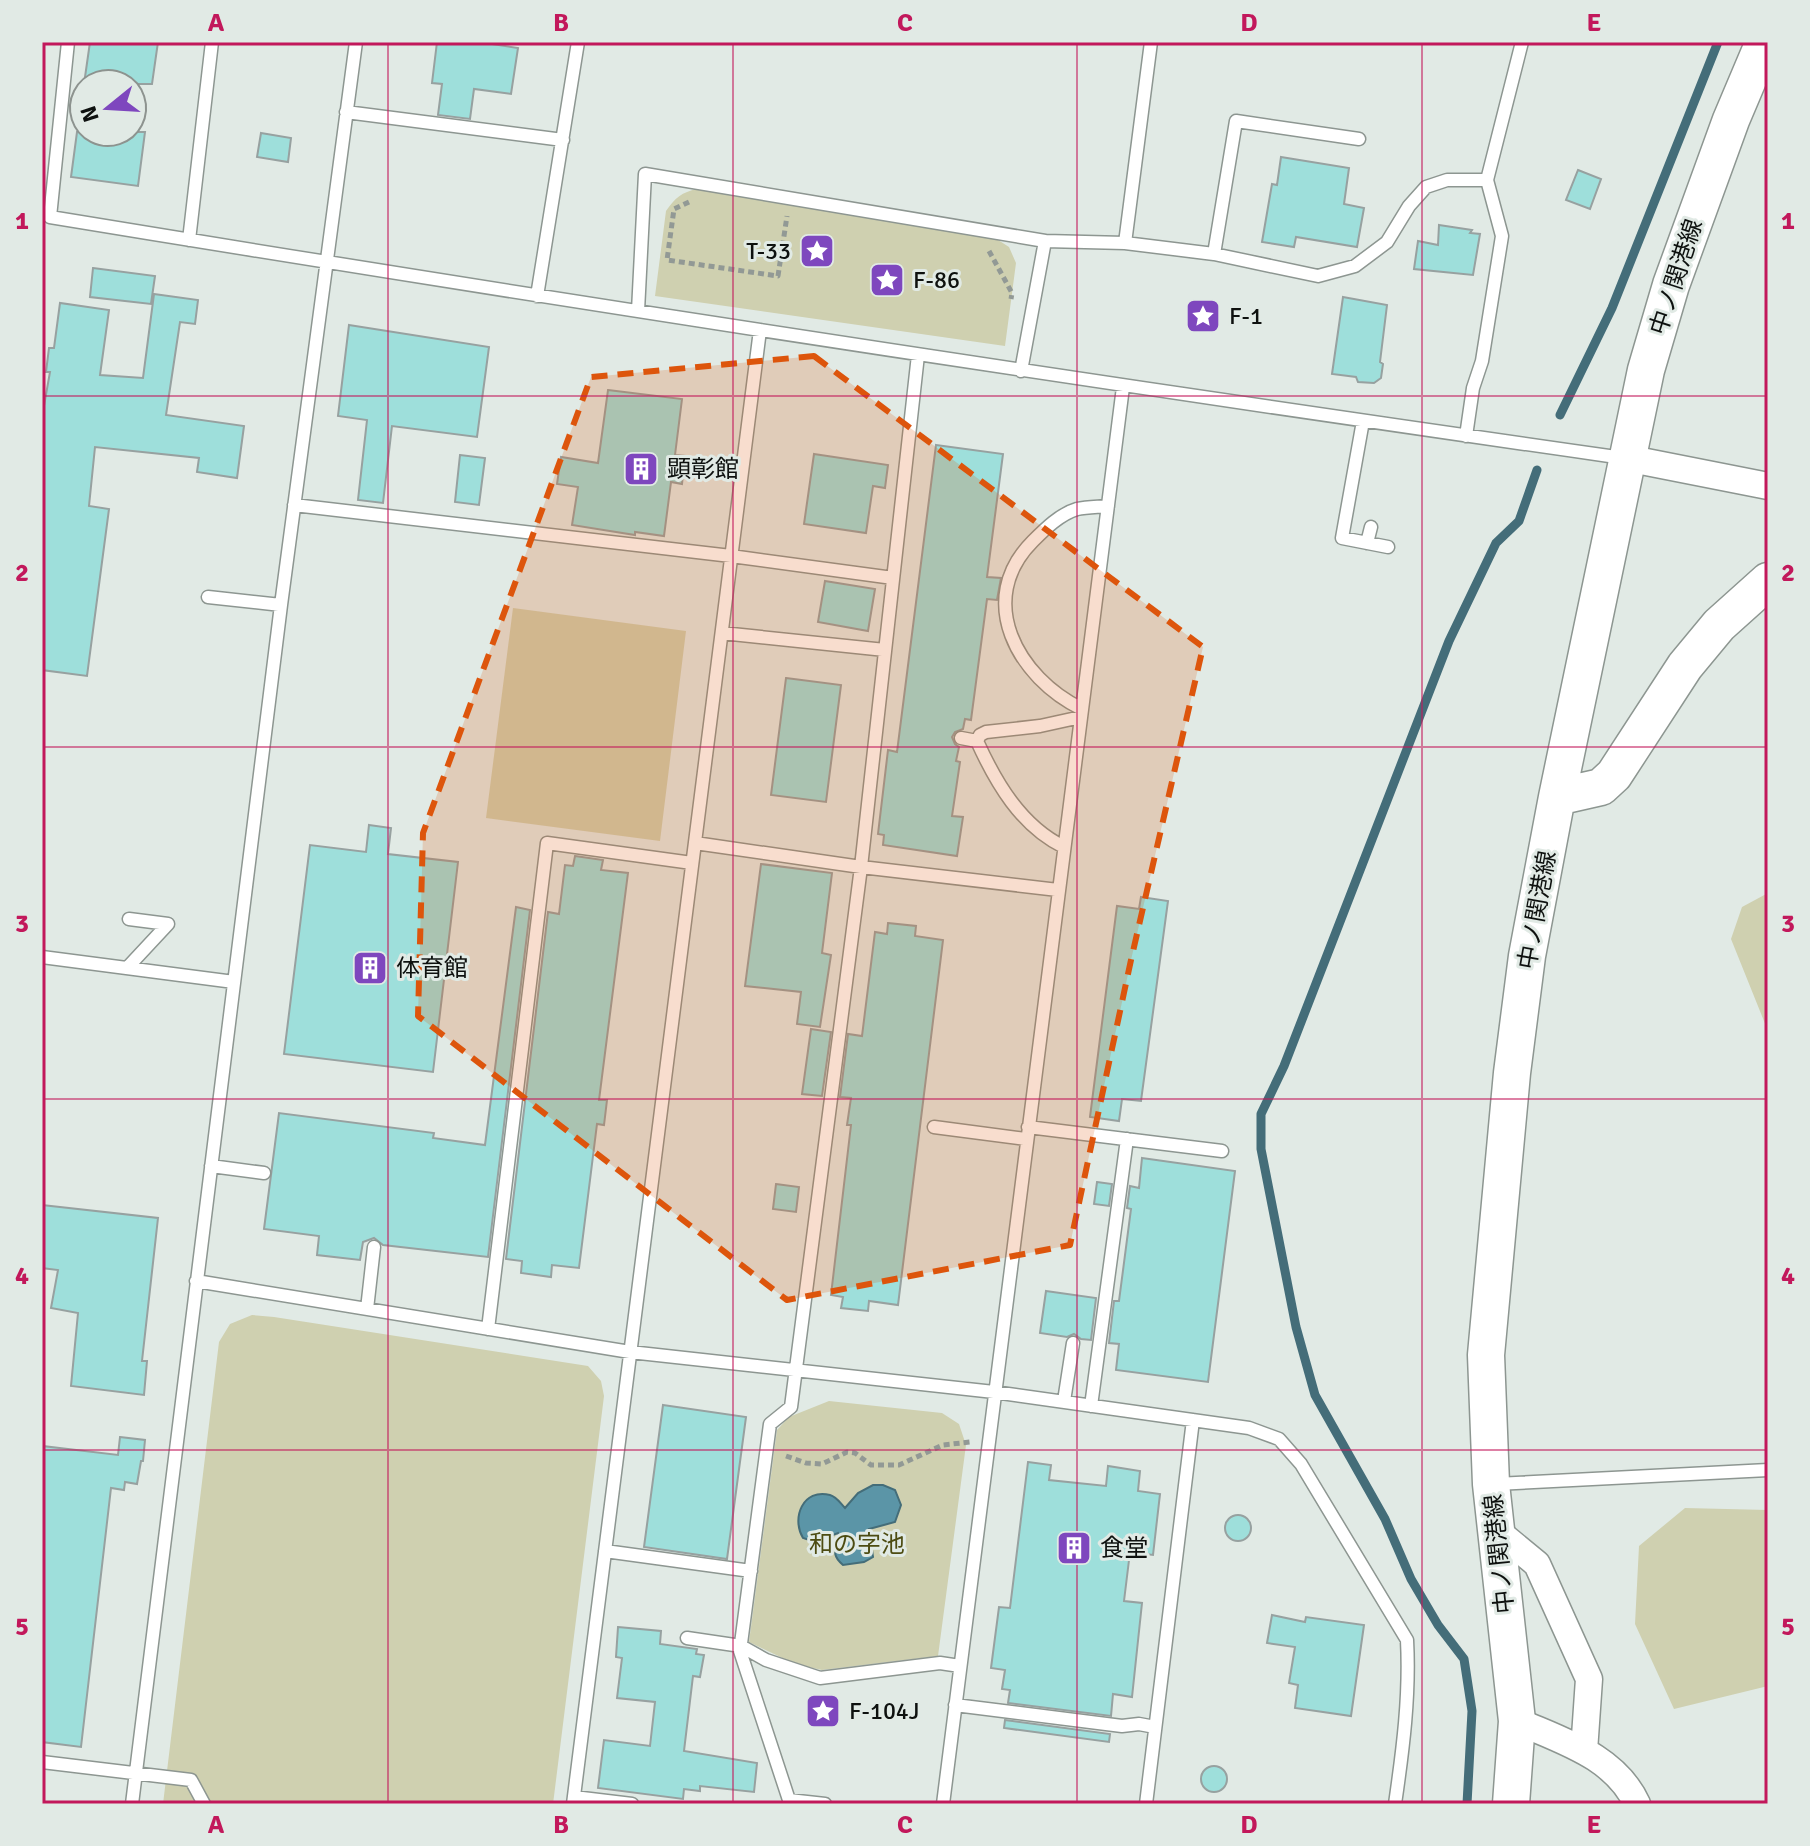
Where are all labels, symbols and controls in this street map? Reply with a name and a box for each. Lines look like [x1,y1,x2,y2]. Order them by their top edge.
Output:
text: A [208,7,225,39]
text: B [553,7,569,39]
text: C [897,7,913,39]
text: D [1240,7,1258,39]
text: E [1587,7,1601,39]
north arrow [68,68,148,148]
text: N [74,103,105,125]
text: 1 [15,205,29,237]
text: 1 [1781,205,1795,237]
street label: 中ノ関港線 [1643,215,1709,339]
place icon: T-33 [798,232,836,270]
place label: T-33 [746,236,791,266]
place icon: F-86 [868,261,906,299]
place label: F-86 [913,265,960,295]
place icon: F-1 [1184,297,1222,335]
place label: F-1 [1229,301,1263,331]
building icon: 顕彰館 [622,450,660,488]
place label: 顕彰館 [667,454,739,484]
text: 2 [15,557,29,589]
text: 2 [1781,557,1795,589]
street label: 中ノ関港線 [1512,848,1562,972]
text: 3 [15,908,29,940]
text: 3 [1781,908,1795,940]
building icon: 体育館 [351,949,389,987]
place label: 体育館 [396,953,468,983]
text: 4 [15,1260,29,1292]
text: 4 [1781,1260,1795,1292]
street label: 中ノ関港線 [1478,1493,1520,1615]
park label: 和の字池 [809,1529,905,1559]
building icon: 食堂 [1055,1529,1093,1567]
place label: 食堂 [1100,1533,1148,1563]
text: 5 [15,1611,29,1643]
text: 5 [1781,1611,1795,1643]
place icon: F-104J [804,1692,842,1730]
place label: F-104J [849,1696,920,1726]
text: A [208,1809,225,1841]
text: B [553,1809,569,1841]
text: C [897,1809,913,1841]
text: D [1240,1809,1258,1841]
text: E [1587,1809,1601,1841]

